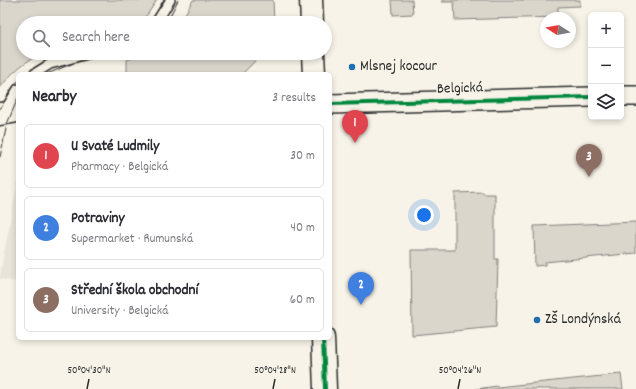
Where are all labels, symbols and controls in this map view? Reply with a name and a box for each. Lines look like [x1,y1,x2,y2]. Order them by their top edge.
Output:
north arrow [540,12,576,48]
map controls [588,12,624,120]
button: + [588,12,624,48]
search box [16,16,332,60]
icon: search [30,27,52,49]
text: Search here [62,27,130,49]
button: − [588,48,624,84]
place label: Mlsnej kocour [360,56,438,78]
marker: Mlsnej kocour [347,62,357,72]
street label: Belgická [436,77,484,101]
button: layers [588,84,624,120]
text: Nearby [32,86,76,110]
text: 3 results [272,89,316,108]
pin: 1 [342,110,368,143]
text: U Svaté Ludmily [71,136,159,158]
pin: 3 [576,144,602,177]
text: 1 [45,147,47,166]
text: 30 m [290,147,315,166]
text: Pharmacy · Belgická [71,158,168,177]
your location [414,205,434,225]
text: Potraviny [71,208,125,230]
text: 2 [43,219,49,238]
text: 40 m [291,219,315,238]
text: Supermarket · Rumunská [71,230,193,249]
pin: 2 [348,272,374,305]
text: Střední škola obchodní [71,280,198,302]
text: 3 [43,291,49,310]
text: 60 m [290,291,315,310]
text: University · Belgická [71,302,169,321]
place label: ZŠ Londýnská [545,309,621,331]
marker: ZŠ Londýnská [532,315,542,325]
text: 50°04'30"N [67,364,111,378]
text: 50°04'28"N [254,364,296,378]
text: 50°04'26"N [439,364,481,378]

